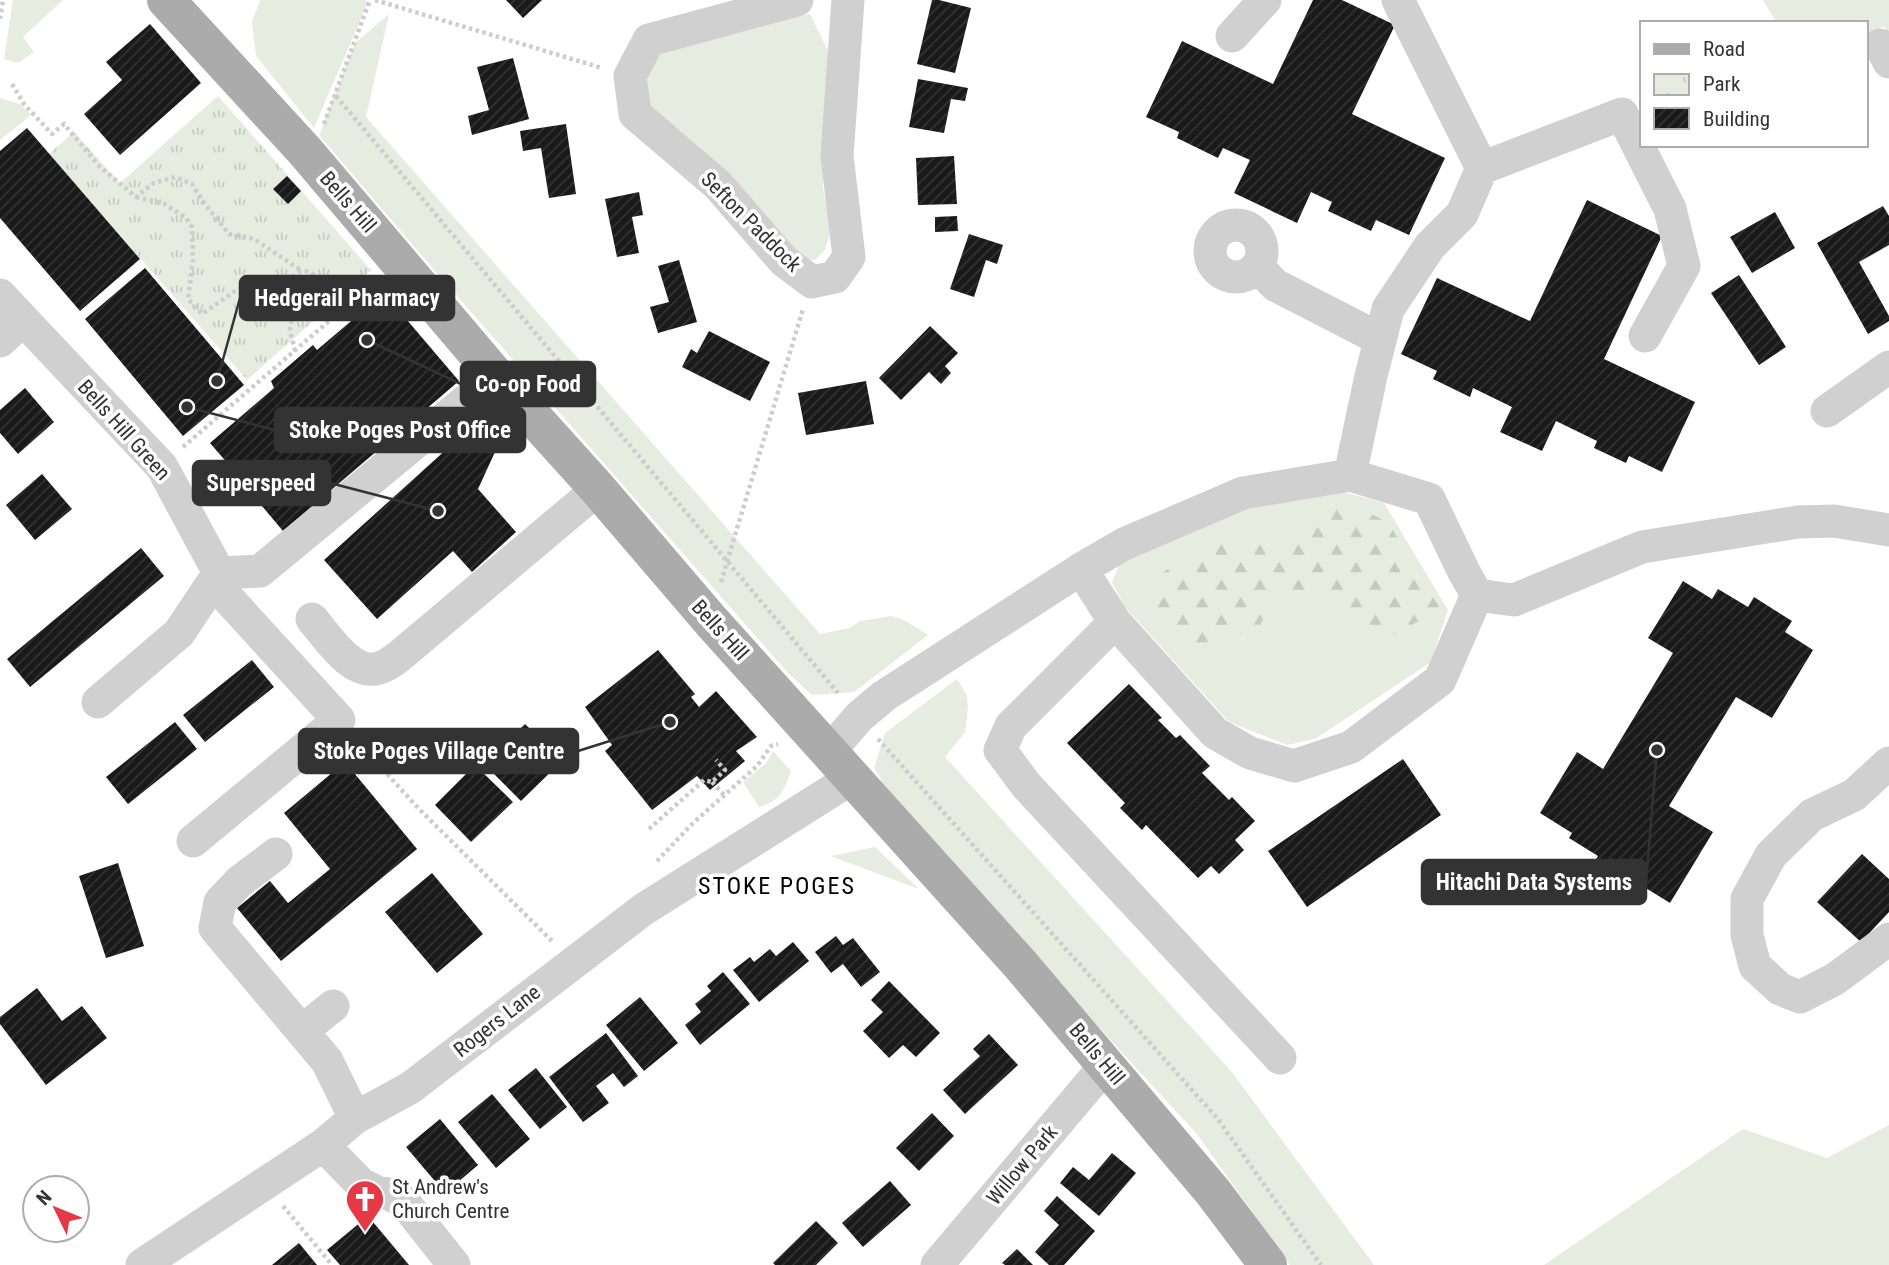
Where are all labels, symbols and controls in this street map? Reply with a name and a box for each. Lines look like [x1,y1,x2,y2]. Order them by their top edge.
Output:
legend [1640,21,1868,147]
text: Road [1703,37,1745,61]
text: Park [1703,72,1741,96]
text: Building [1703,107,1770,131]
street label: Bells Hill [315,167,381,237]
street label: Sefton Paddock [696,167,806,277]
callout: Hedgerail Pharmacy [240,276,454,320]
text: Hedgerail Pharmacy [254,285,441,312]
callout: Co-op Food [461,362,595,406]
text: Co-op Food [475,371,581,398]
street label: Bells Hill Green [73,375,175,485]
callout: Stoke Poges Post Office [275,408,525,452]
text: Stoke Poges Post Office [289,417,511,444]
callout: Superspeed [193,461,330,505]
text: Superspeed [207,470,315,497]
street label: Bells Hill [687,595,753,665]
callout: Stoke Poges Village Centre [299,729,578,773]
text: Stoke Poges Village Centre [314,738,564,765]
callout: Hitachi Data Systems [1422,860,1646,904]
text: Hitachi Data Systems [1436,869,1632,896]
district label: STOKE POGES [698,872,856,900]
street label: Rogers Lane [449,980,545,1062]
street label: Bells Hill [1064,1018,1130,1090]
street label: Willow Park [982,1120,1063,1210]
north arrow [21,1174,91,1244]
place label: St Andrew's Church Centre [392,1175,509,1223]
church icon: St Andrew's Church Centre [344,1178,386,1233]
text: N [32,1186,56,1210]

